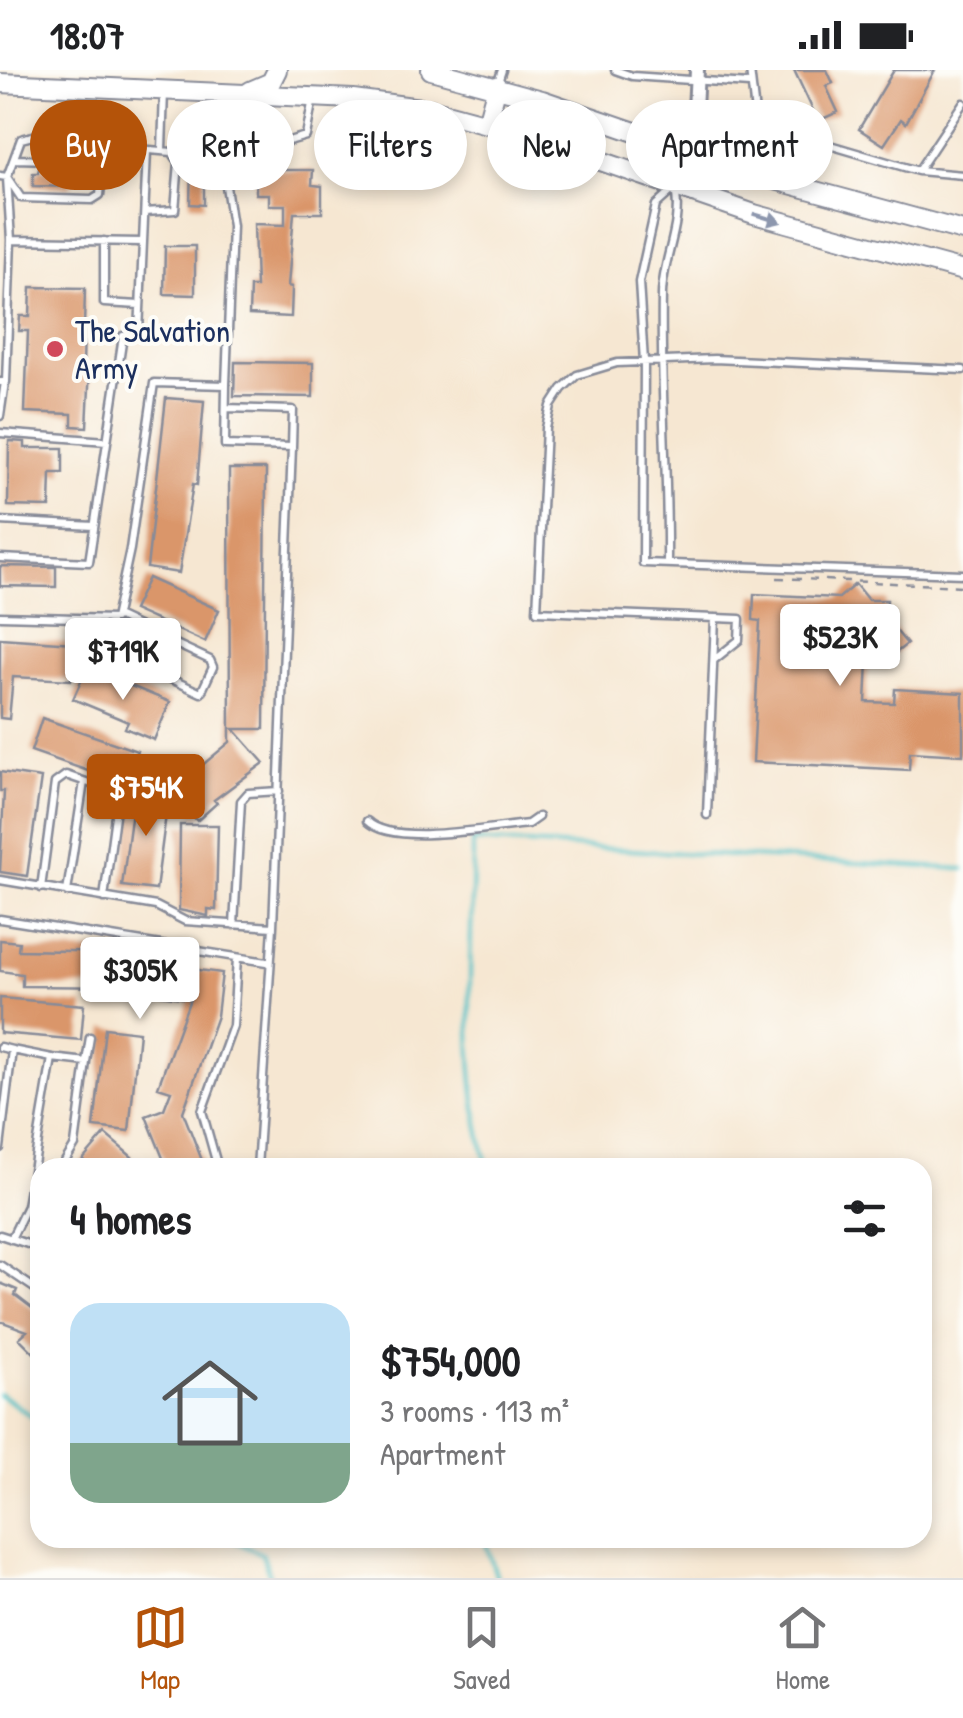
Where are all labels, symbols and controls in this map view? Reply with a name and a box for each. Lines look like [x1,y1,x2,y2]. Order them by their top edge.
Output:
text: 18:07 [50,9,125,61]
chip: Buy [30,100,147,190]
chip: Rent [167,100,294,190]
chip: Filters [314,100,467,190]
chip: New [487,100,606,190]
chip: Apartment [626,100,833,190]
one-way arrow [752,211,783,226]
place label: The Salvation Army [75,309,230,389]
marker: The Salvation Army [44,338,66,360]
pin: $523K [770,604,910,689]
text: $523K [802,615,878,658]
pin: $719K [53,618,193,703]
text: $719K [87,629,159,672]
pin: $754K [76,754,216,839]
text: $754K [109,765,183,808]
pin: $305K [70,937,210,1022]
text: $305K [102,948,178,991]
text: 4 homes [70,1190,191,1247]
icon: filters [837,1191,892,1246]
text: $754,000 [380,1332,521,1389]
icon: home [150,1343,270,1463]
text: 3 rooms · 113 m² [380,1389,569,1432]
text: Apartment [380,1432,505,1475]
tab: Map [133,1600,188,1698]
tab: Saved [453,1600,510,1698]
tab: Home [775,1600,830,1698]

